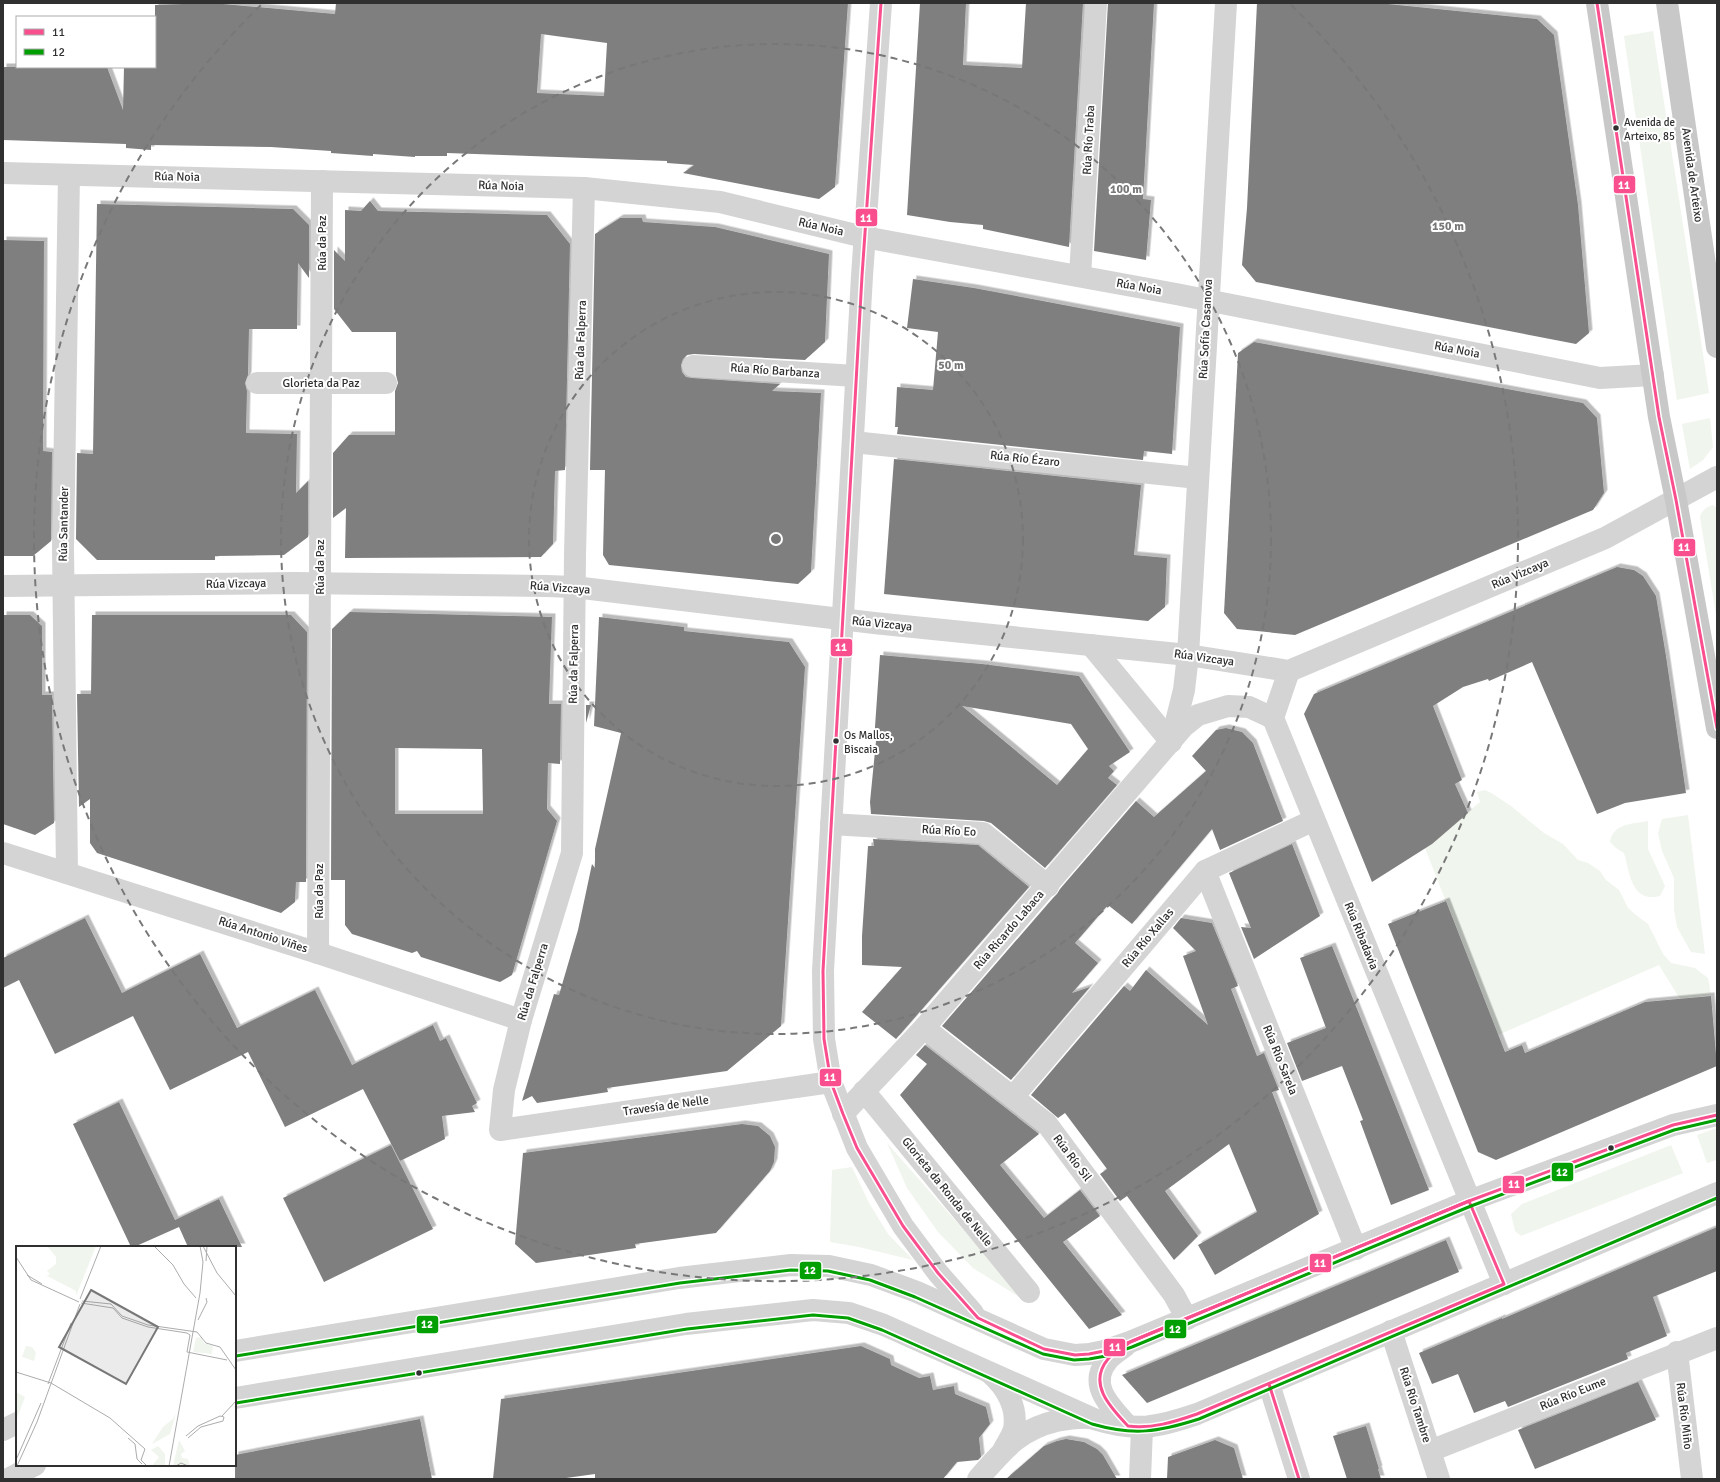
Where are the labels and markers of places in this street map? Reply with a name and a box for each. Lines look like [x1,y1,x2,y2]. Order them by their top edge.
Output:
place label: Avenida de Arteixo, 85 [1624,116,1675,143]
marker: Avenida de Arteixo, 85 [1611,123,1621,133]
centre of rings [769,532,783,546]
place label: Os Mallos, Biscaia [844,729,893,756]
marker: Os Mallos, Biscaia [831,736,841,746]
unlabelled marker [1606,1143,1616,1153]
unlabelled marker [414,1368,424,1378]

